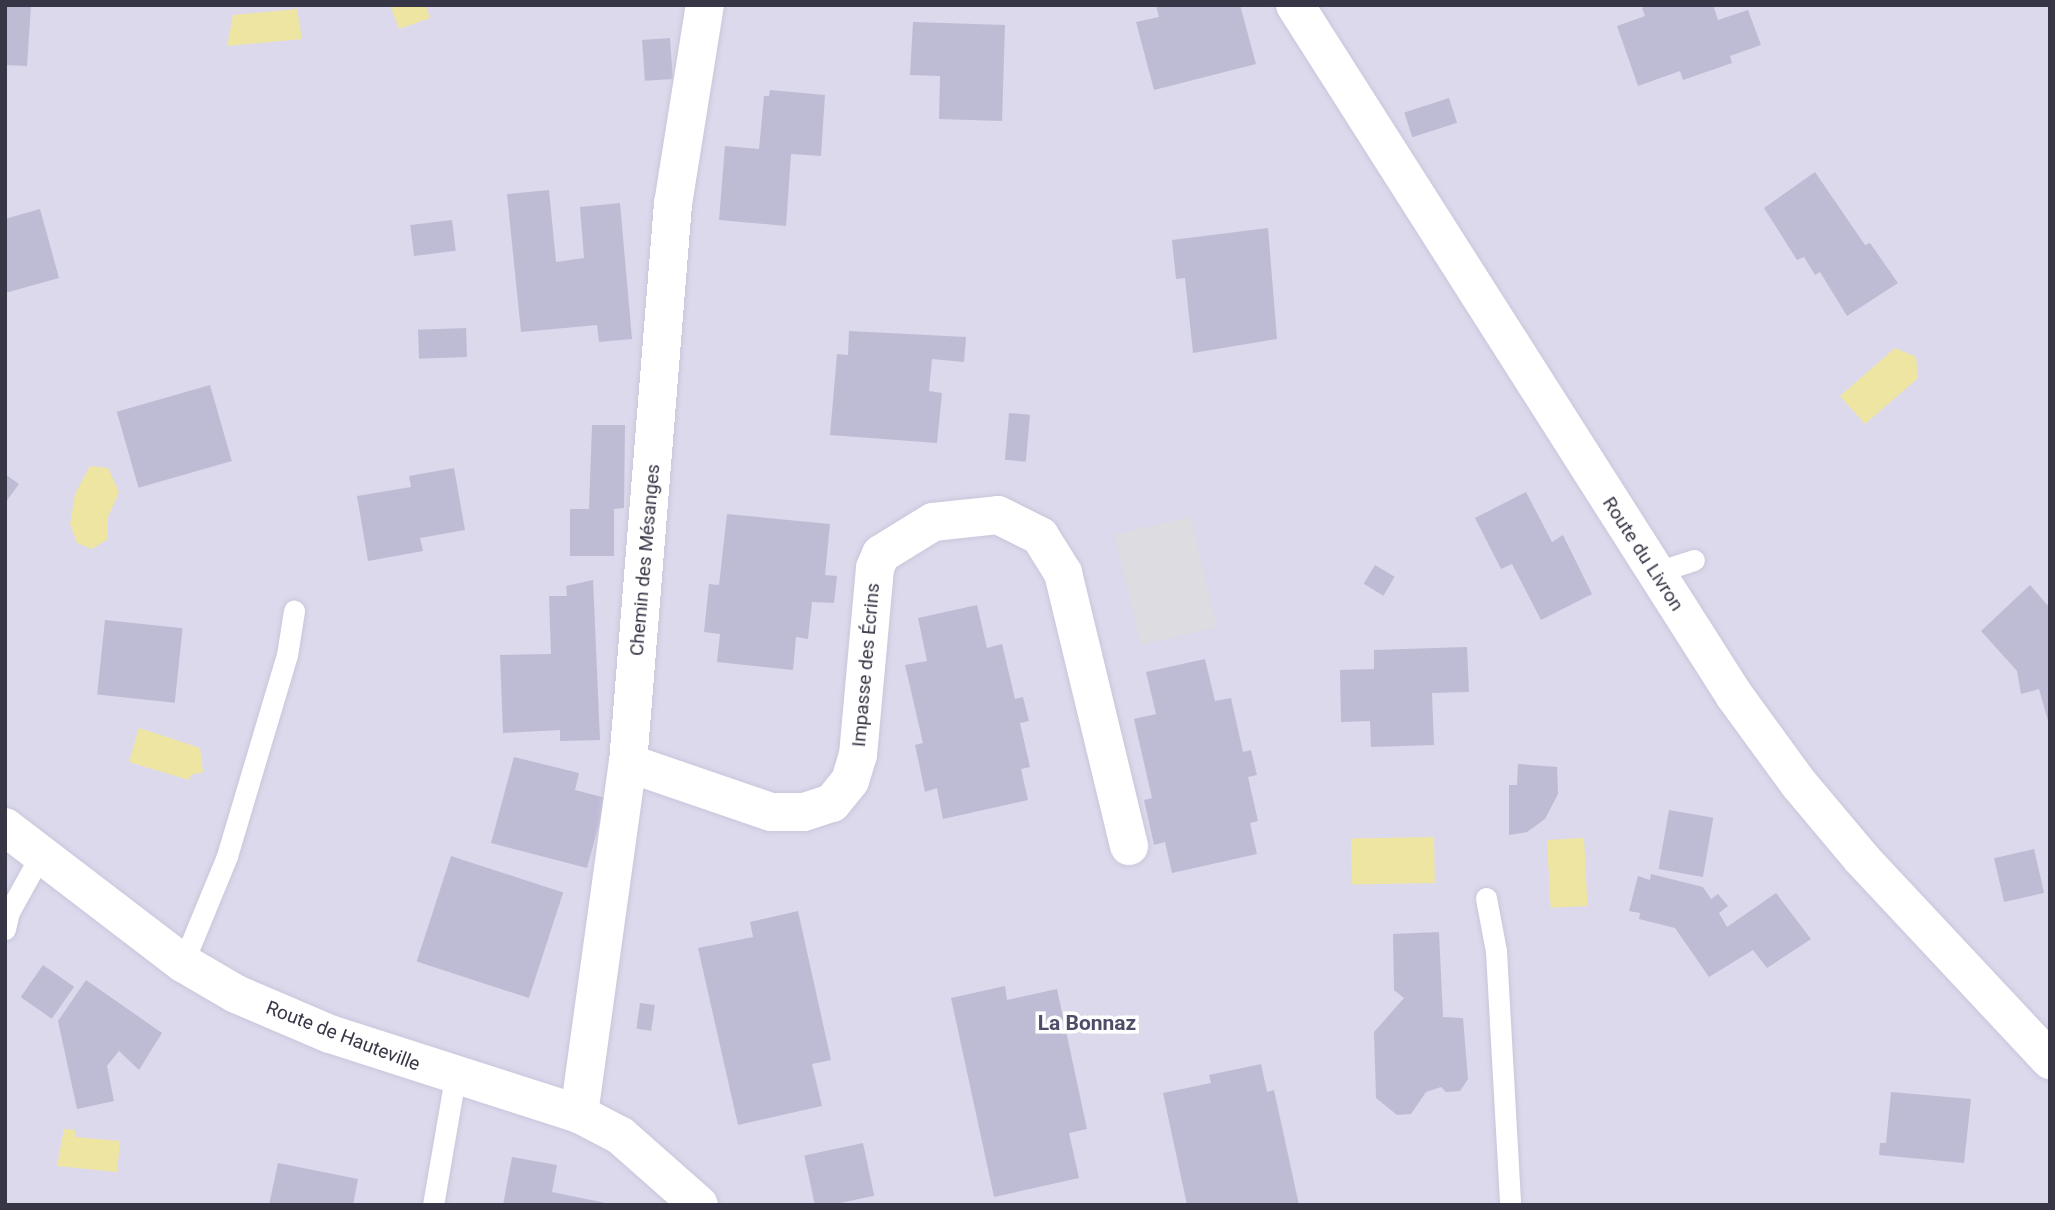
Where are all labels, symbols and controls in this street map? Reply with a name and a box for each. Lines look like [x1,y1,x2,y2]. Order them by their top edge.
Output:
street label: Chemin des Mésanges [625,463,665,657]
street label: Route du Livron [1598,493,1688,615]
street label: Impasse des Écrins [847,582,885,748]
street label: Route de Hauteville [263,996,423,1076]
district label: La Bonnaz [1038,1010,1136,1036]

